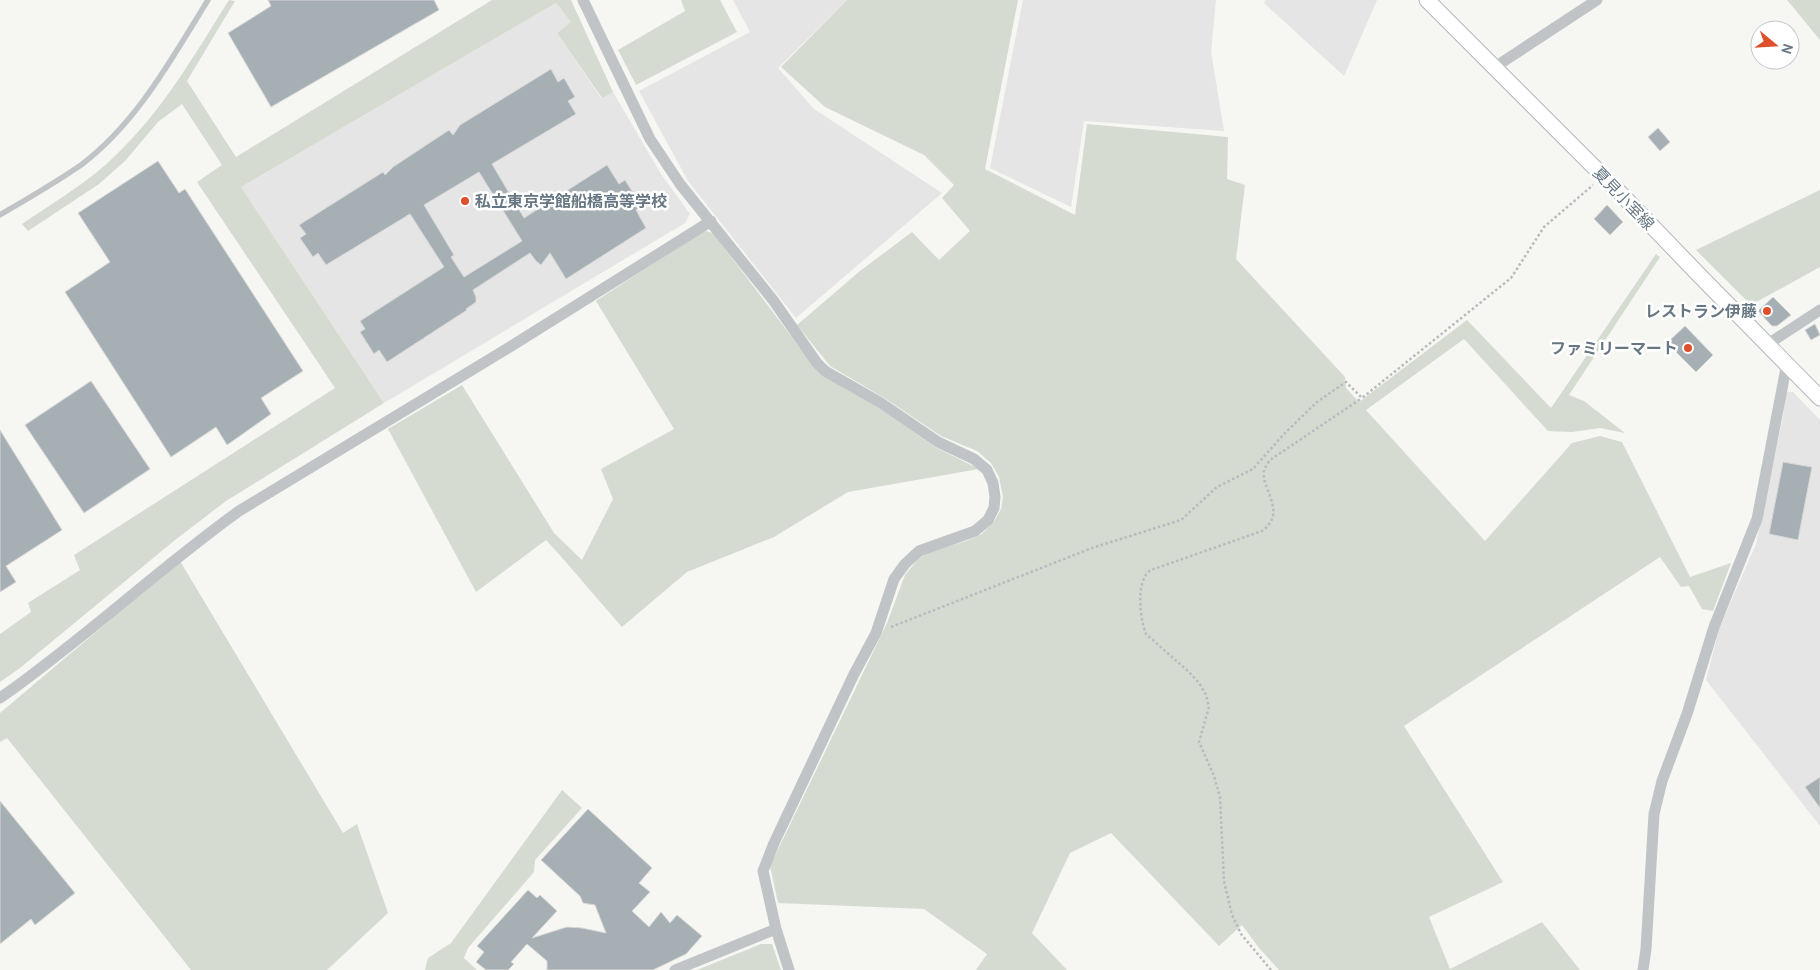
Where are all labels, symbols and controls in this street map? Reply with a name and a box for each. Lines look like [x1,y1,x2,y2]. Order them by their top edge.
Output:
north arrow [1750,20,1800,70]
text: N [1777,42,1797,56]
street label: 夏見小室線 [1589,162,1659,234]
place label: 私立東京学館船橋高等学校 [475,191,667,211]
marker: 私立東京学館船橋高等学校 [459,195,471,207]
place label: レストラン伊藤 [1645,301,1757,321]
marker: レストラン伊藤 [1761,305,1773,317]
place label: ファミリーマート [1550,338,1678,358]
marker: ファミリーマート [1682,342,1694,354]

